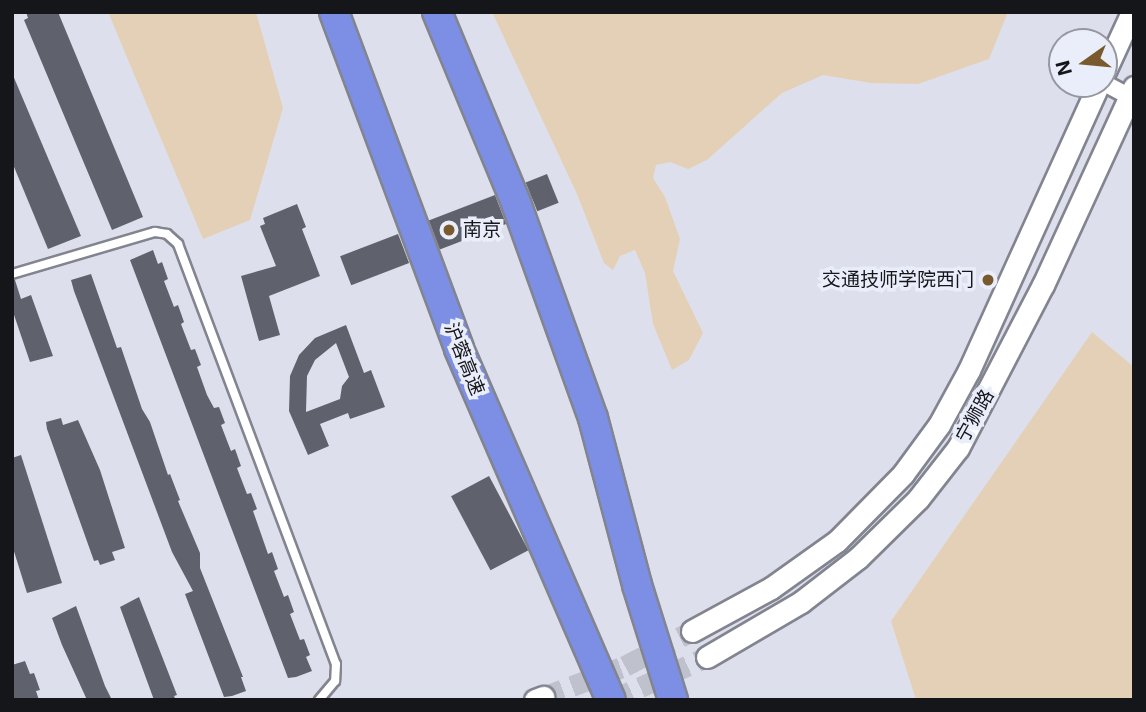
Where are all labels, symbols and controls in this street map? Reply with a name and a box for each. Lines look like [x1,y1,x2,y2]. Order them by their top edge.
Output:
north arrow [1048,28,1118,98]
text: N [1051,58,1077,78]
place label: 南京 [463,219,501,241]
marker: 南京 [441,222,457,238]
place label: 交通技师学院西门 [822,269,974,291]
marker: 交通技师学院西门 [980,272,996,288]
street label: 沪蓉高速 [439,319,489,399]
street label: 宁狮路 [951,386,999,446]

